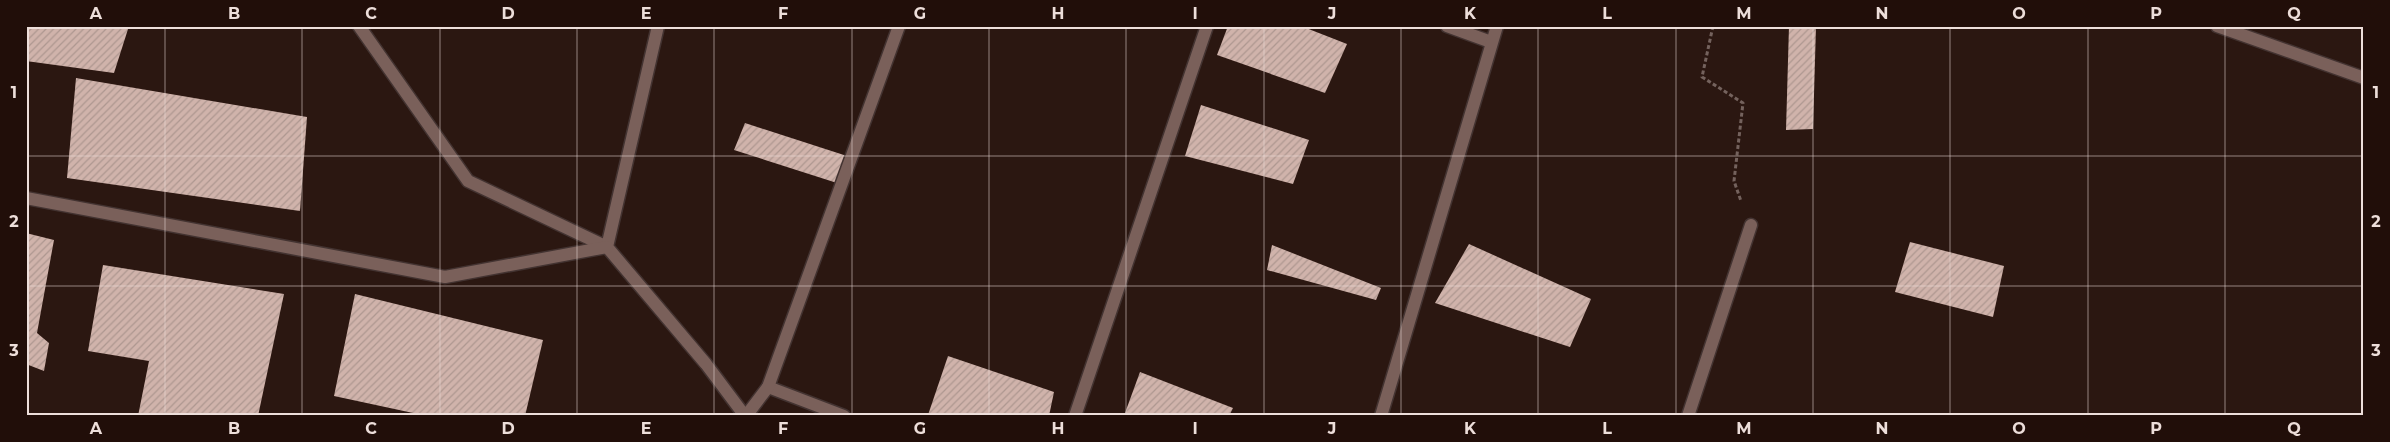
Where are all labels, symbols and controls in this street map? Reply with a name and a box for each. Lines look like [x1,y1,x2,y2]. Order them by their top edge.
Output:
text: A [89,4,103,23]
text: B [228,4,240,23]
text: C [365,4,377,23]
text: D [501,4,515,23]
text: E [641,4,651,23]
text: F [778,4,788,23]
text: G [914,4,926,23]
text: H [1052,4,1064,23]
text: I [1192,4,1198,23]
text: J [1327,4,1336,23]
text: K [1464,4,1477,23]
text: L [1602,4,1612,23]
text: M [1736,4,1752,23]
text: N [1876,4,1888,23]
text: O [2012,4,2026,23]
text: P [2150,4,2162,23]
text: Q [2287,4,2301,23]
text: 1 [11,83,17,102]
text: 1 [2373,83,2379,102]
text: 2 [9,212,19,231]
text: 2 [2371,212,2381,231]
text: 3 [8,341,19,360]
text: 3 [2370,341,2381,360]
text: A [89,419,103,438]
text: B [228,419,240,438]
text: C [365,419,377,438]
text: D [501,419,515,438]
text: E [641,419,651,438]
text: F [778,419,788,438]
text: G [914,419,926,438]
text: H [1052,419,1064,438]
text: I [1192,419,1198,438]
text: J [1327,419,1336,438]
text: K [1464,419,1477,438]
text: L [1602,419,1612,438]
text: M [1736,419,1752,438]
text: N [1876,419,1888,438]
text: O [2012,419,2026,438]
text: P [2150,419,2162,438]
text: Q [2287,419,2301,438]

